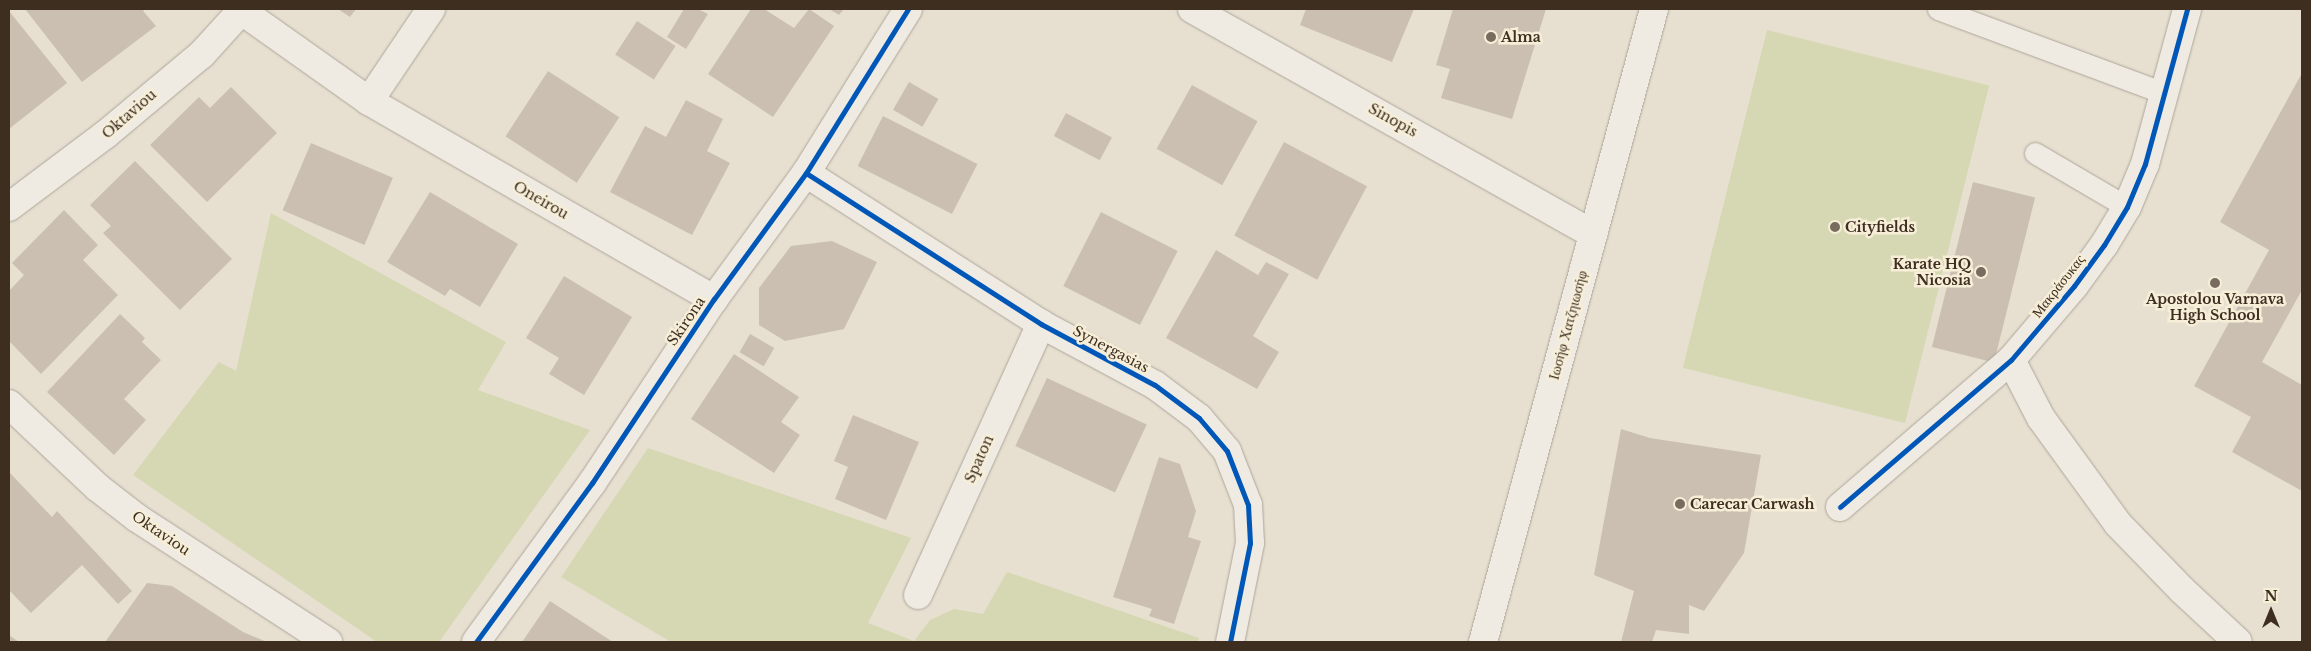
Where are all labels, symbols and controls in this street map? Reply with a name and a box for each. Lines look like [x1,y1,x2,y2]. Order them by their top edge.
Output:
place label: Alma [1501,29,1541,45]
marker: Alma [1485,31,1497,43]
street label: Oktaviou [98,86,160,142]
street label: Sinopis [1366,100,1420,140]
street label: Oneirou [510,178,572,222]
place label: Cityfields [1845,219,1915,235]
marker: Cityfields [1829,221,1841,233]
street label: Μακράσυκας [2028,251,2088,321]
place label: Karate HQ Nicosia [1893,256,1971,288]
marker: Karate HQ Nicosia [1975,266,1987,278]
street label: Ιωσήφ Χατζηιωσήφ [1545,269,1591,381]
marker: Apostolou Varnava High School [2209,277,2221,289]
place label: Apostolou Varnava High School [2146,291,2284,324]
street label: Skirona [664,293,708,349]
street label: Synergasias [1070,322,1152,376]
street label: Spaton [961,433,997,485]
place label: Carecar Carwash [1690,496,1815,512]
marker: Carecar Carwash [1674,498,1686,510]
street label: Oktaviou [129,507,193,559]
north arrow [2246,586,2296,636]
text: N [2264,587,2278,605]

